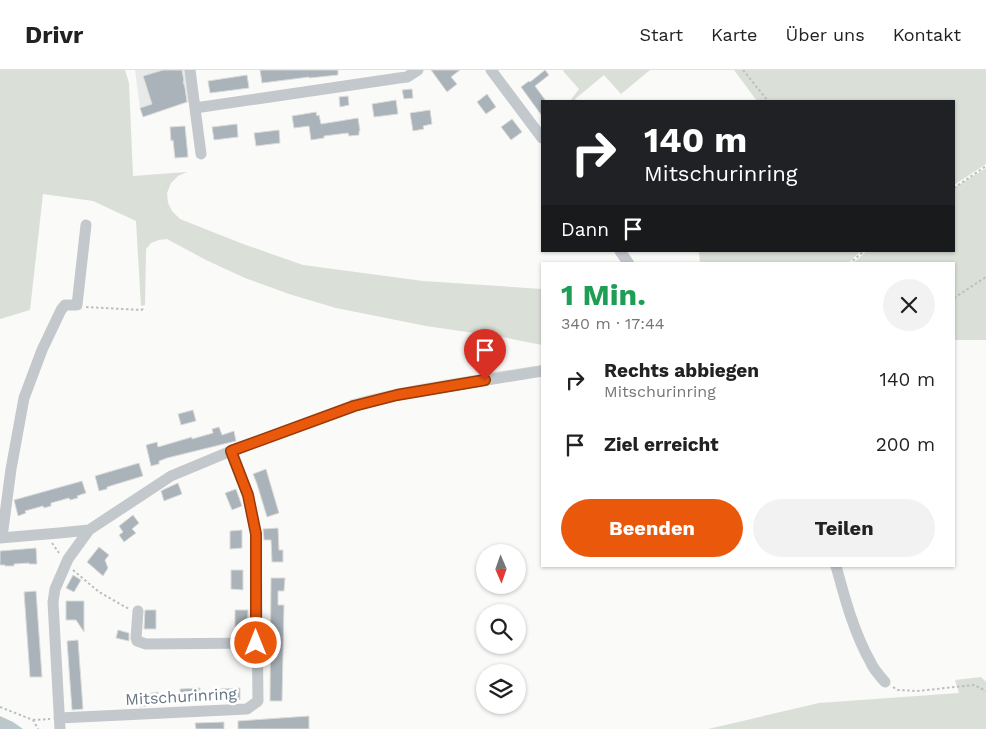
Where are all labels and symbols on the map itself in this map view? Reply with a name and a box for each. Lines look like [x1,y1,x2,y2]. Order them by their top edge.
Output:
pin [464,329,506,380]
north arrow [476,544,526,594]
position arrow [229,616,281,668]
street label: Mitschurinring [125,684,238,709]

